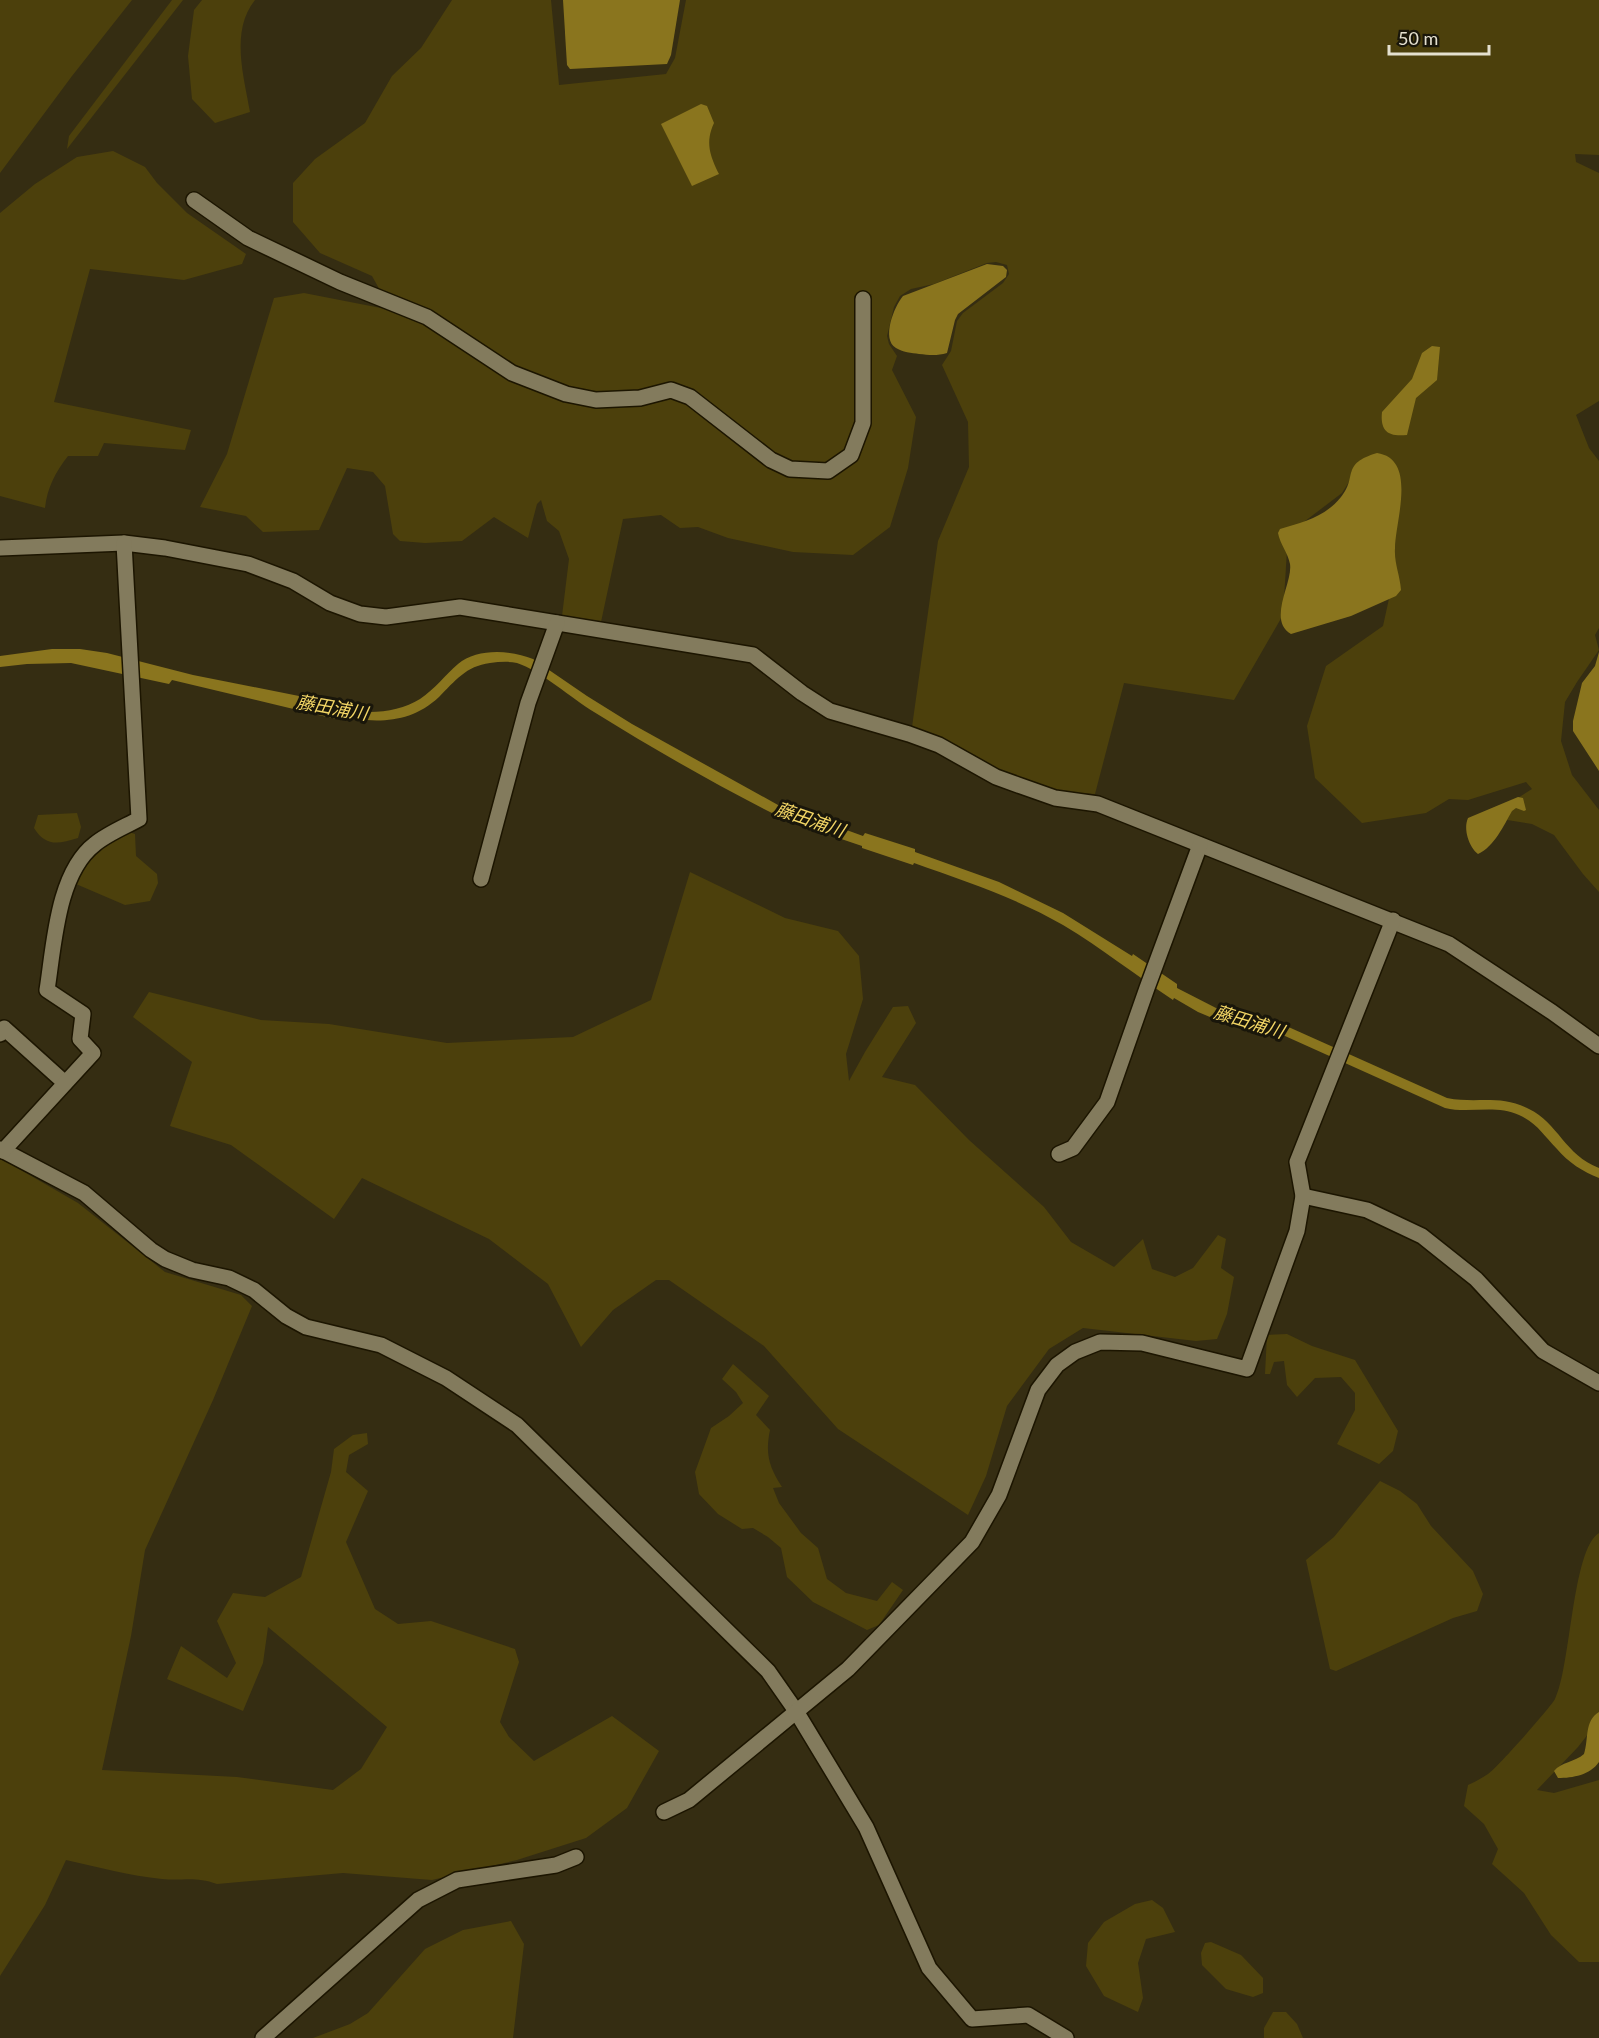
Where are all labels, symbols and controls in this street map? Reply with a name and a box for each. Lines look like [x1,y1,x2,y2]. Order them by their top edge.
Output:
scale bar [1389,18,1490,56]
text: 50 m [1398,27,1438,49]
water label: 藤田浦川 [295,690,372,724]
water label: 藤田浦川 [773,797,850,842]
water label: 藤田浦川 [1212,1000,1289,1043]

